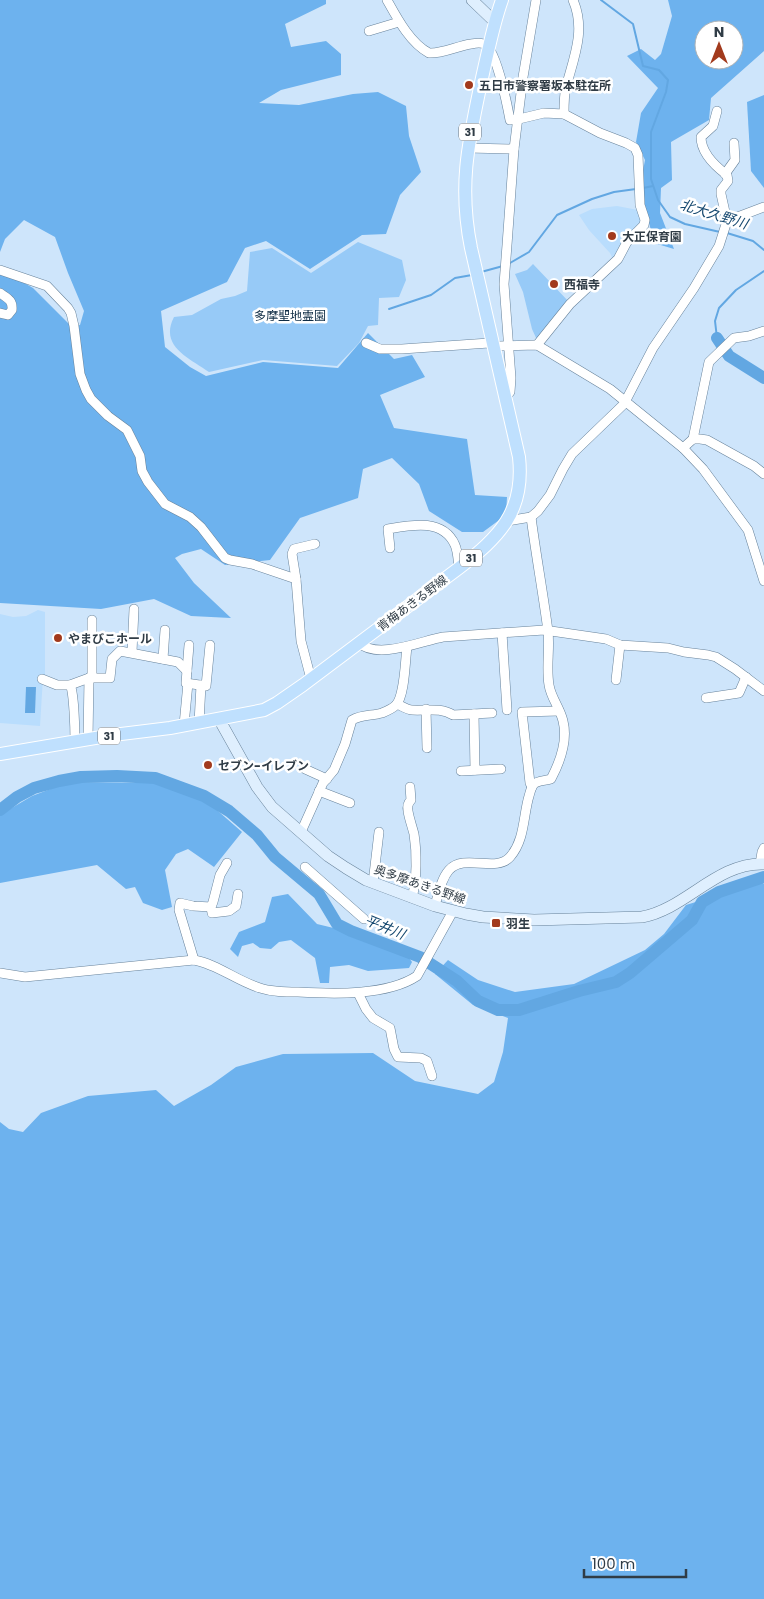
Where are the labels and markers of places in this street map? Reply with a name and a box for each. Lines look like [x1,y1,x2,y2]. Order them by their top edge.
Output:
place label: 五日市警察署坂本駐在所 [479,77,611,94]
marker: 五日市警察署坂本駐在所 [463,79,475,91]
place label: 大正保育園 [622,228,682,245]
marker: 大正保育園 [606,230,618,242]
place label: 西福寺 [564,276,600,293]
marker: 西福寺 [548,278,560,290]
place label: やまびこホール [68,630,152,647]
marker: やまびこホール [52,632,64,644]
place label: セブン-イレブン [218,757,309,774]
marker: セブン-イレブン [202,759,214,771]
place label: 羽生 [506,915,530,932]
marker: 羽生 [490,917,502,929]

